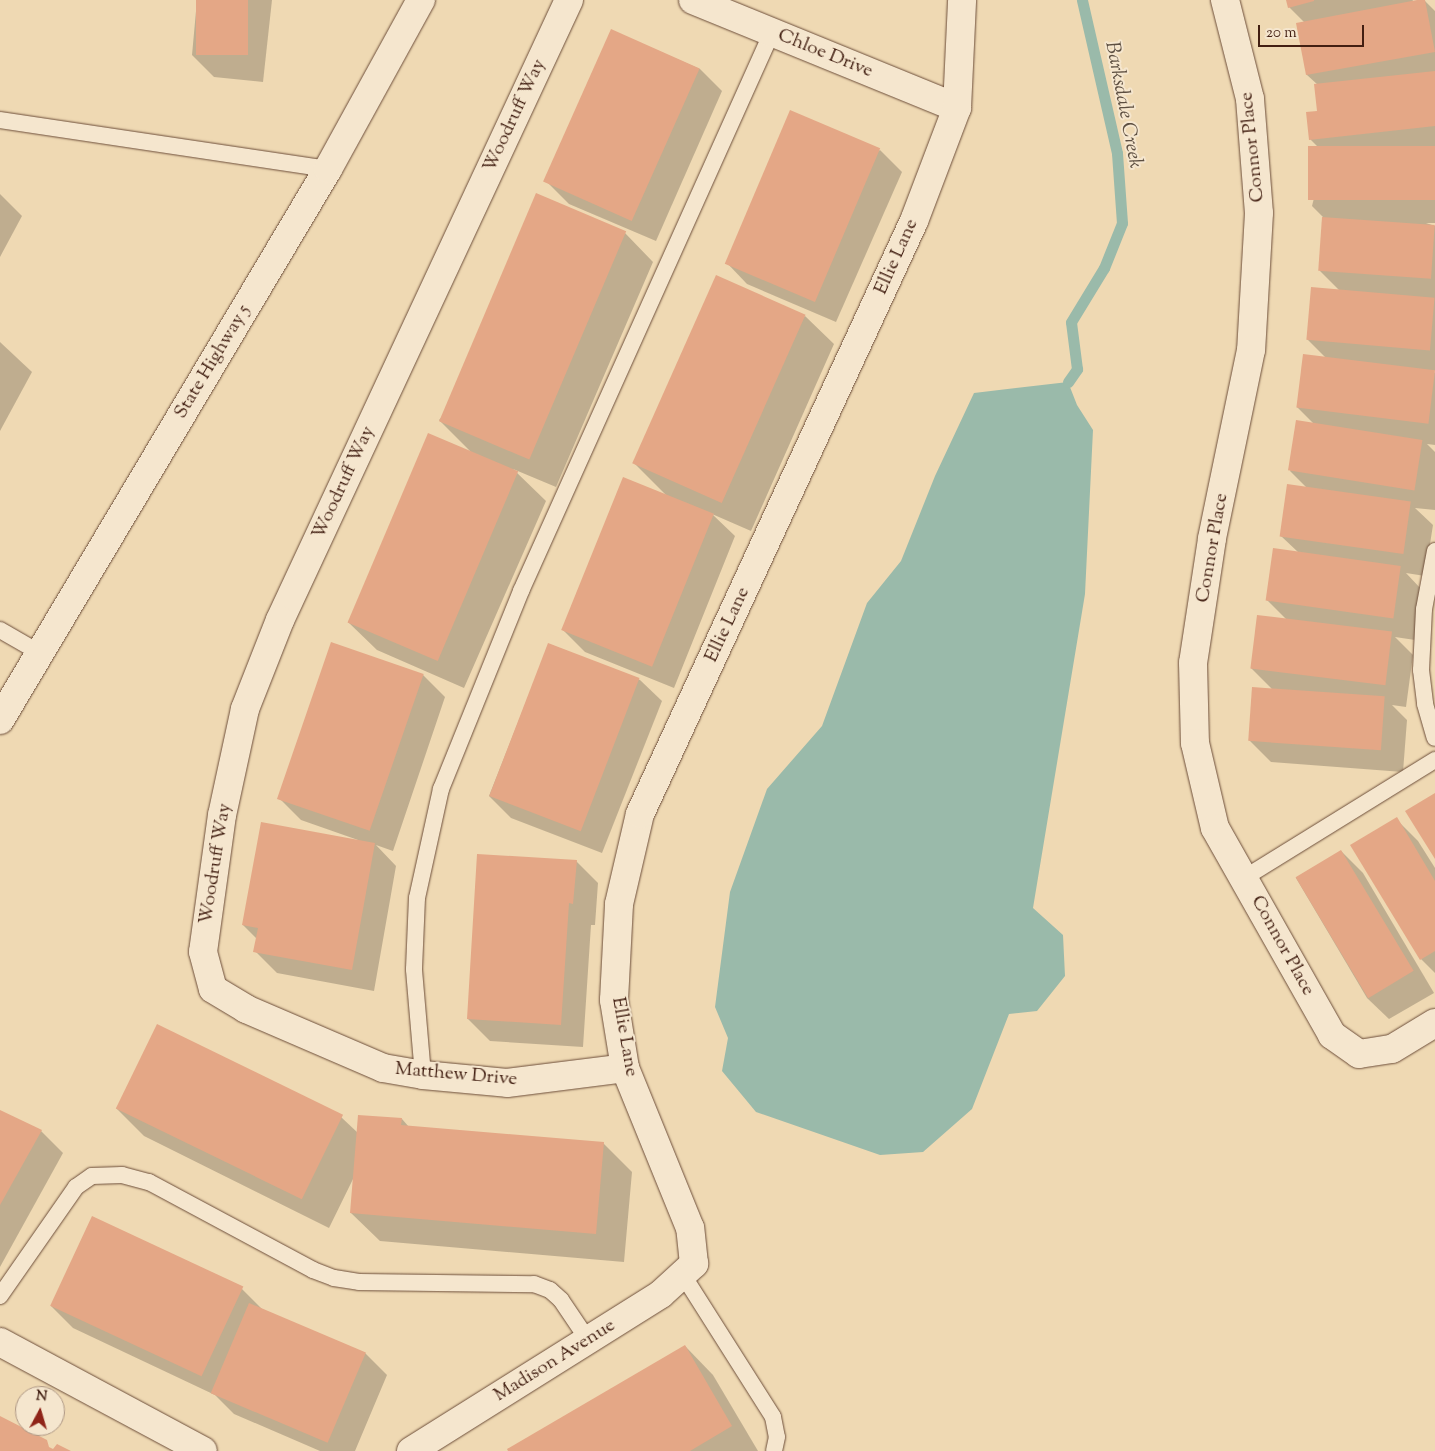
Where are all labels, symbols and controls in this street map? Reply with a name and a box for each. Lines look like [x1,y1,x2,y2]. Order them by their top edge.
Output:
scale bar [1260,15,1366,47]
text: 20 m [1266,23,1297,44]
street label: Chloe Drive [774,25,876,83]
water label: Barksdale Creek [1099,40,1147,170]
street label: Woodruff Way [479,56,551,176]
street label: Connor Place [1236,91,1270,203]
street label: Ellie Lane [870,216,924,298]
street label: State Highway 5 [170,301,256,423]
street label: Woodruff Way [308,423,380,543]
street label: Connor Place [1192,491,1234,605]
street label: Ellie Lane [701,584,755,666]
street label: Woodruff Way [195,802,237,926]
street label: Connor Place [1245,892,1319,1000]
street label: Ellie Lane [606,995,642,1079]
street label: Matthew Drive [394,1058,518,1092]
street label: Madison Avenue [490,1315,620,1407]
north arrow [15,1386,65,1436]
text: N [35,1387,48,1408]

